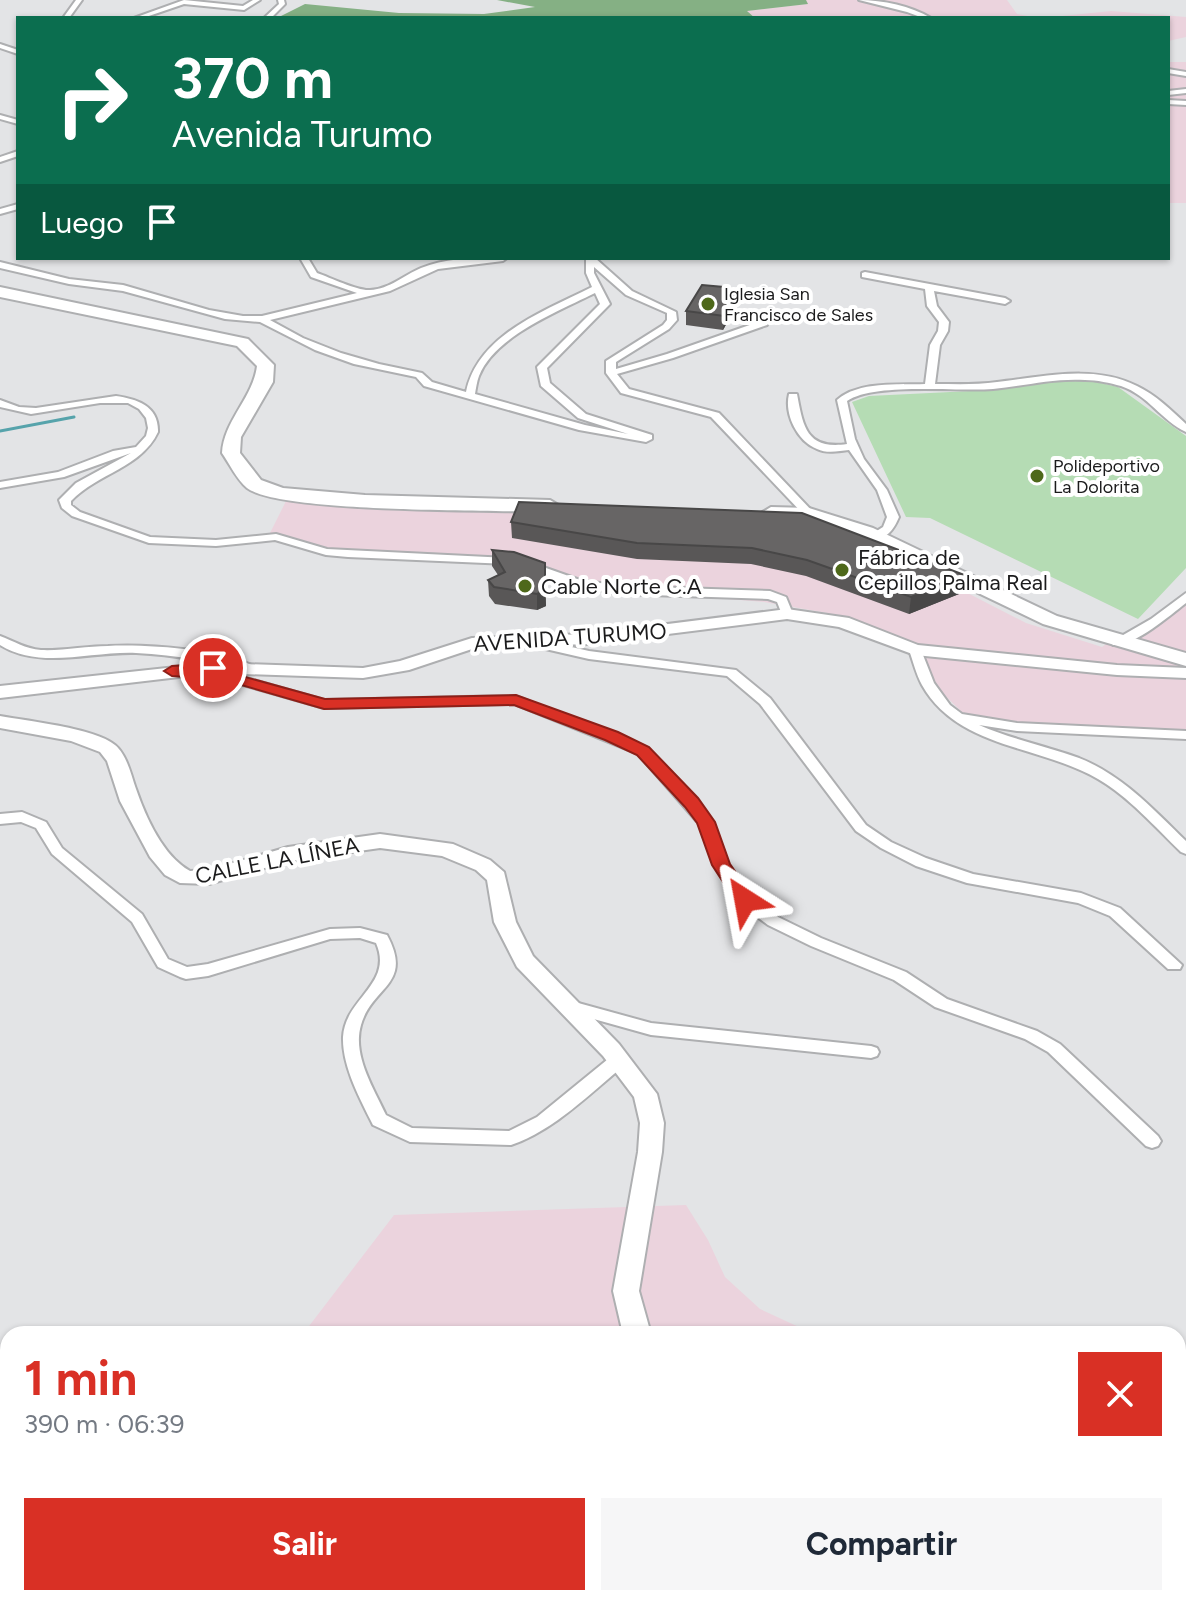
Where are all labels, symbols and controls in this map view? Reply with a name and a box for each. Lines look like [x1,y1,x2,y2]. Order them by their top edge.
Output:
text: 370 m [172,45,333,112]
icon: right [40,48,144,152]
text: Avenida Turumo [172,113,433,156]
icon: arrive [140,200,184,244]
text: Luego [40,204,124,241]
place label: Iglesia San Francisco de Sales [724,283,873,326]
marker: Iglesia San Francisco de Sales [699,295,717,313]
place label: Polideportivo La Dolorita [1053,455,1160,498]
marker: Polideportivo La Dolorita [1028,467,1046,485]
place label: Fábrica de Cepillos Palma Real [858,544,1048,596]
marker: Fábrica de Cepillos Palma Real [833,561,851,579]
place label: Cable Norte C.A [541,573,702,600]
marker: Cable Norte C.A [516,577,534,595]
street label: AVENIDA TURUMO [473,617,667,658]
pin [179,634,247,702]
icon: arrive [191,646,235,690]
street label: CALLE LA LÍNEA [193,831,361,890]
position arrow [703,858,787,942]
text: 1 min [24,1349,137,1407]
button: close [1078,1352,1162,1436]
text: 390 m · 06:39 [24,1408,184,1440]
button: Salir [24,1498,585,1590]
button: Compartir [601,1498,1162,1590]

